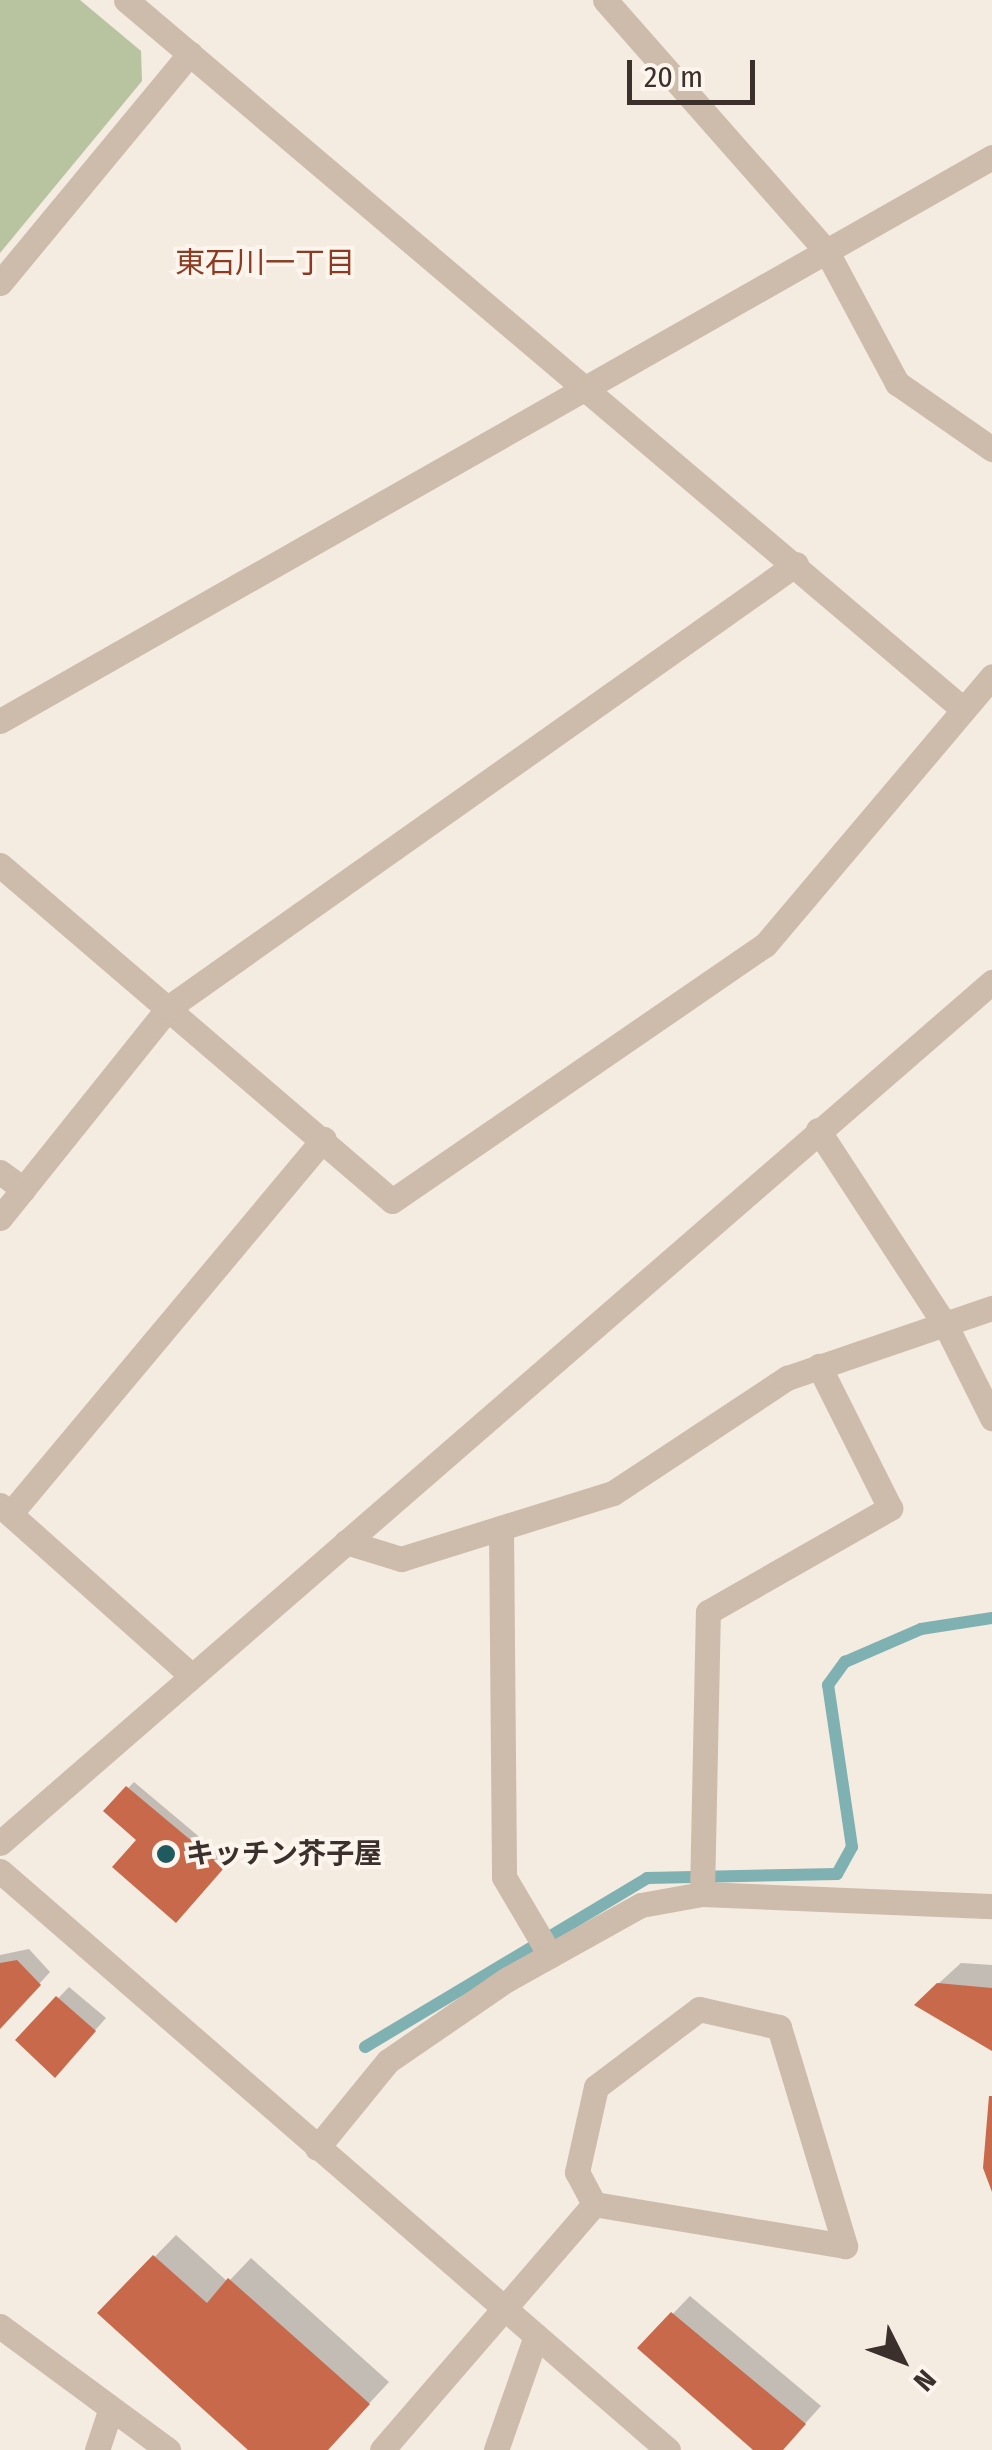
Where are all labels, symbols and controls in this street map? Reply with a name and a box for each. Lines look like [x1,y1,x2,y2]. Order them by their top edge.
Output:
scale bar [632,40,760,102]
text: 20 m [644,59,703,95]
district label: 東石川一丁目 [175,245,355,281]
place label: キッチン芥子屋 [186,1837,382,1871]
marker: キッチン芥子屋 [155,1843,177,1865]
north arrow [852,2310,952,2410]
text: N [907,2363,943,2398]

